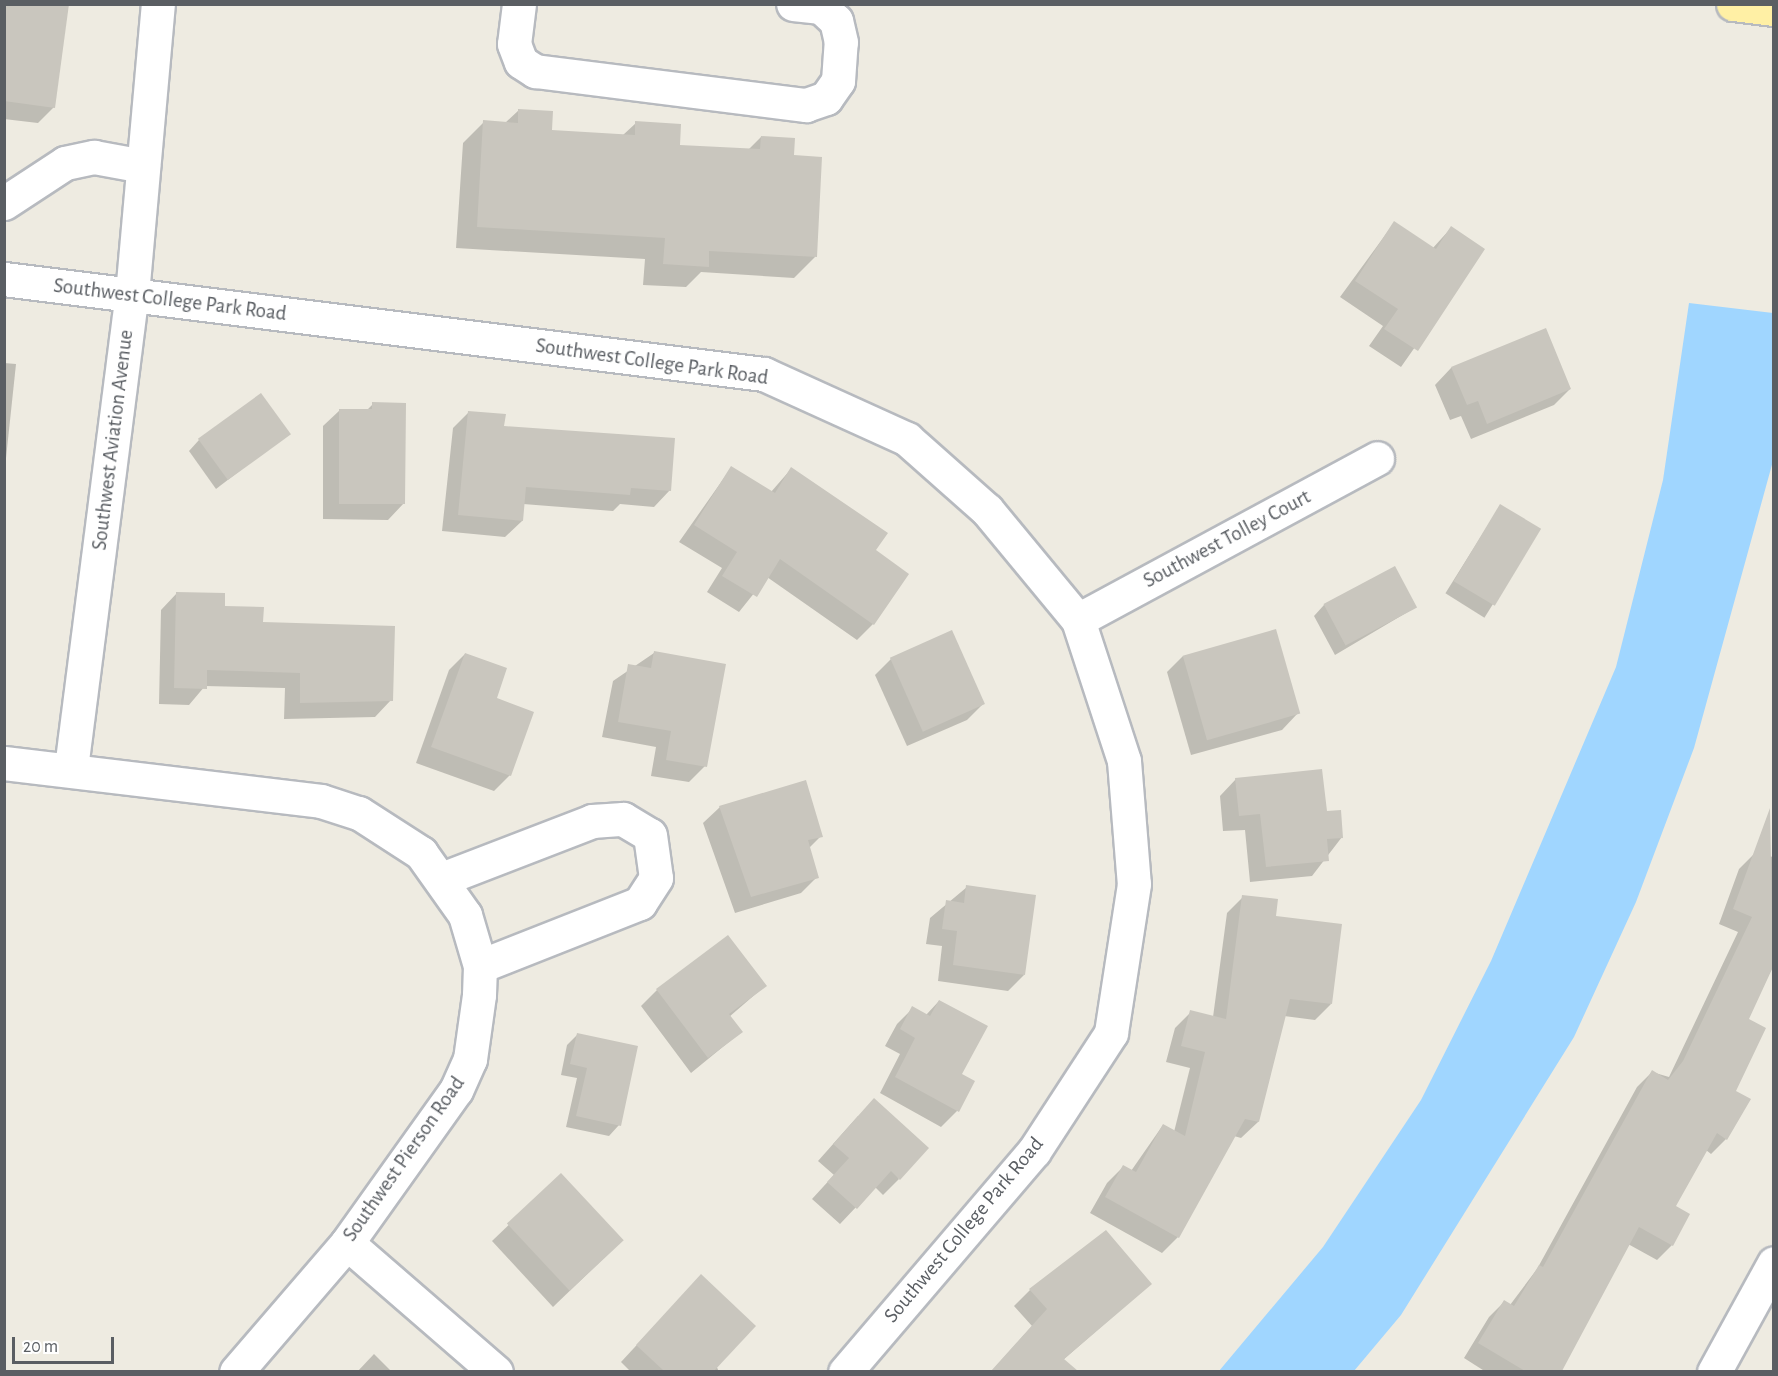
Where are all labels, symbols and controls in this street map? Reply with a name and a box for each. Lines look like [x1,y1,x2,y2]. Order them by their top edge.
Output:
street label: Southwest College Park Road [52,273,288,327]
street label: Southwest Aviation Avenue [87,328,139,552]
street label: Southwest College Park Road [534,333,770,391]
street label: Southwest Tolley Court [1139,484,1315,594]
street label: Southwest Pierson Road [338,1072,470,1246]
street label: Southwest College Park Road [879,1132,1049,1328]
scale bar [15,1325,117,1363]
text: 20 m [23,1338,58,1356]

